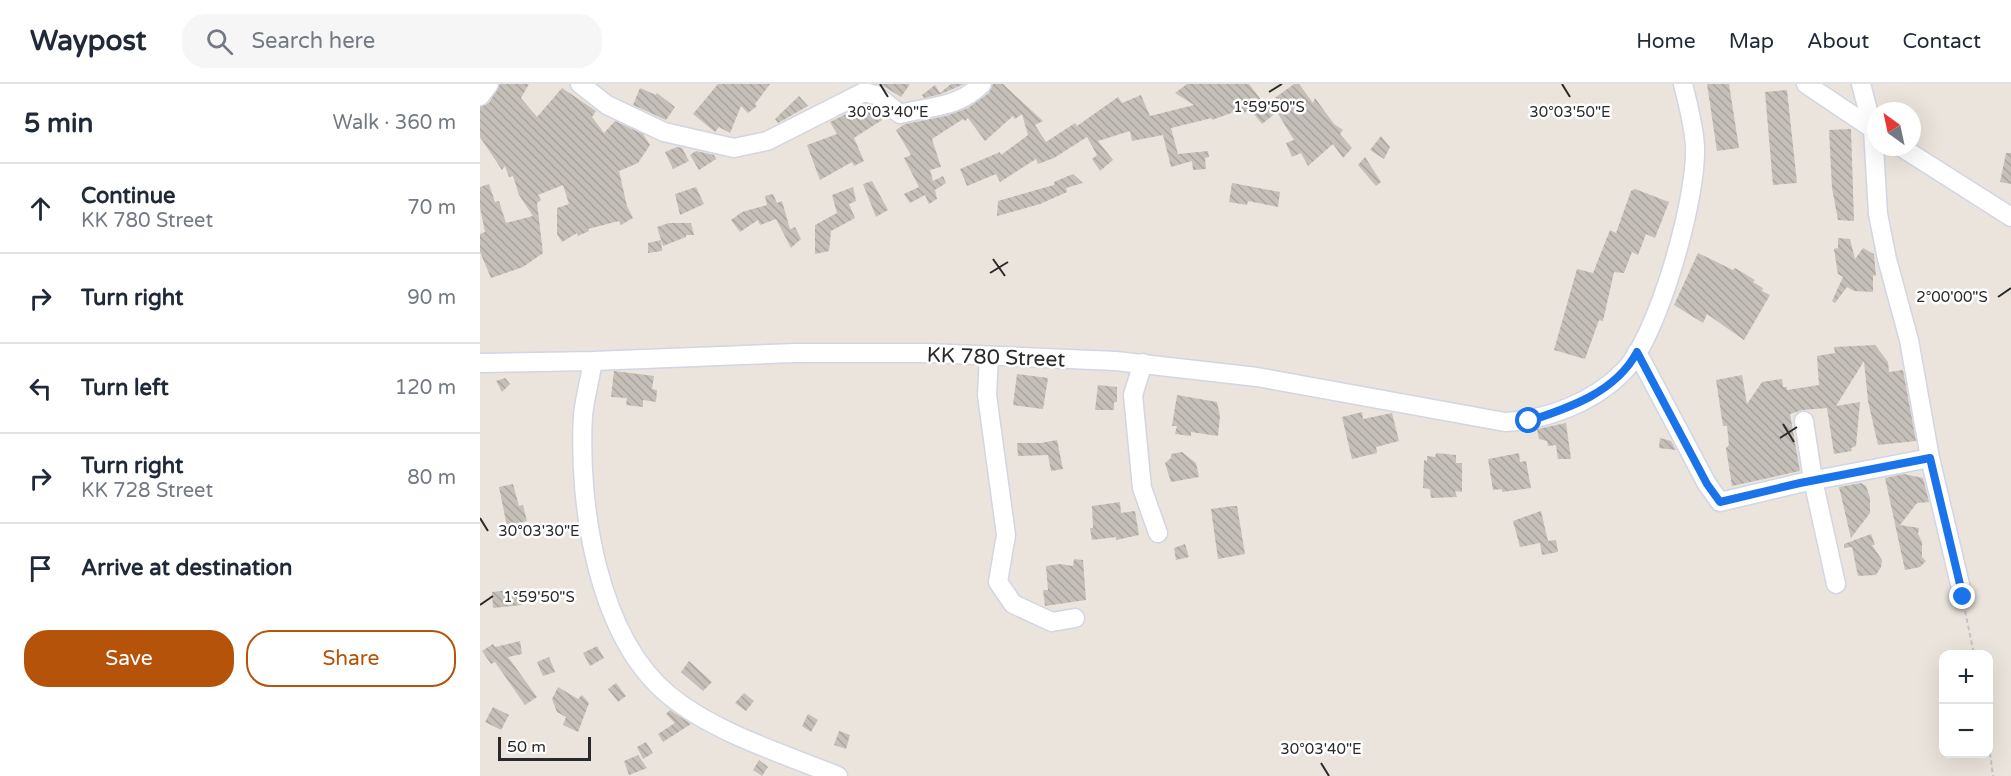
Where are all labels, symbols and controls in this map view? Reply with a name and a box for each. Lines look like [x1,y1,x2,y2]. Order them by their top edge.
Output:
search box [182,14,602,68]
text: Waypost [30,24,146,58]
icon: search [203,25,236,58]
text: Search here [251,28,375,54]
text: Home [1636,29,1696,54]
text: Map [1729,29,1774,54]
text: About [1807,29,1869,54]
text: Contact [1902,29,1981,54]
text: 1°59'50"S [1233,98,1305,116]
north arrow [1867,102,1921,156]
text: 30°03'40"E [847,103,929,121]
text: 30°03'50"E [1529,103,1611,121]
text: 5 min [24,108,93,139]
text: Walk · 360 m [333,111,456,135]
text: Continue [81,183,176,209]
icon: ahead [24,192,57,225]
text: 70 m [407,196,456,220]
text: KK 780 Street [81,209,213,233]
icon: right [24,282,57,315]
text: Turn right [81,285,183,311]
text: 90 m [407,286,456,310]
text: 2°00'00"S [1916,288,1988,306]
street label: KK 780 Street [926,343,1066,372]
icon: left [24,372,57,405]
text: Turn left [81,375,169,401]
text: 120 m [395,376,456,400]
route start [1515,407,1541,433]
text: Turn right [81,453,183,479]
icon: right [24,462,57,495]
text: 80 m [407,466,456,490]
text: KK 728 Street [81,479,213,503]
text: 30°03'30"E [498,522,580,540]
icon: arrive [24,552,57,585]
text: Arrive at destination [81,555,292,581]
route end [1949,583,1975,609]
text: 1°59'50"S [503,588,575,606]
button: Save [24,630,234,687]
button: Share [246,630,456,687]
map controls [1939,650,1993,758]
button: + [1939,650,1993,704]
button: − [1939,704,1993,758]
scale bar [498,734,591,762]
text: 50 m [507,737,546,757]
text: 30°03'40"E [1280,740,1362,758]

